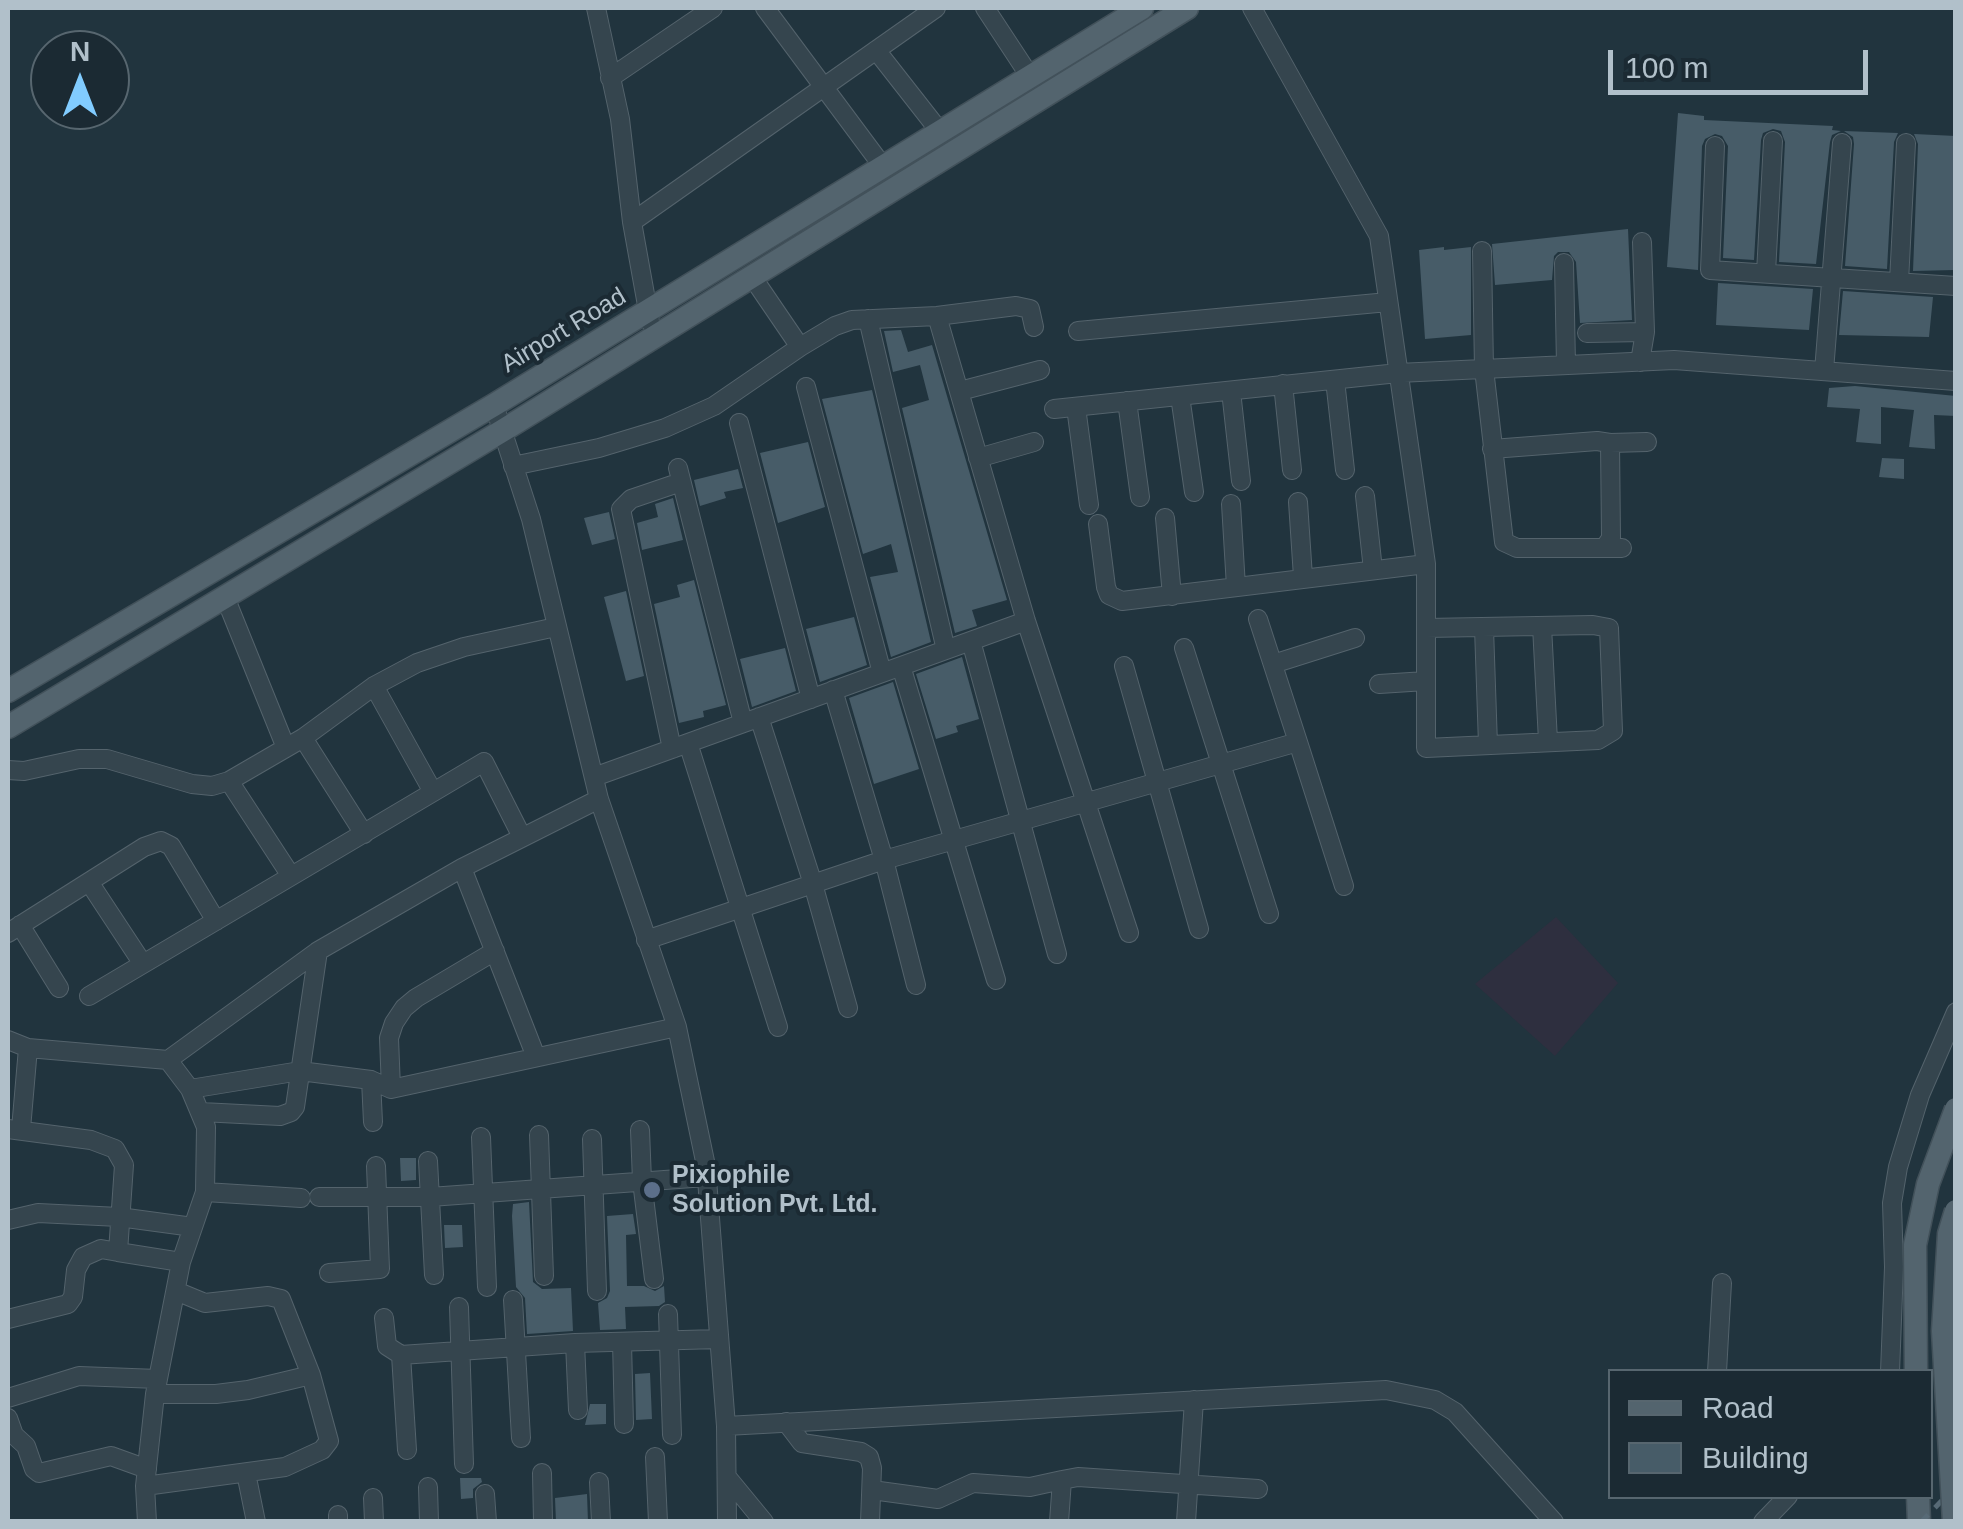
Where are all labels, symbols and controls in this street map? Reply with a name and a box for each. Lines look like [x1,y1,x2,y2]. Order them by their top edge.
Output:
north arrow [30,30,130,130]
scale bar [1613,30,1873,92]
text: N [70,36,90,67]
text: 100 m [1625,51,1708,84]
street label: Airport Road [496,282,632,380]
place label: Pixiophile Solution Pvt. Ltd. [672,1161,878,1220]
marker: Pixiophile Solution Pvt. Ltd. [641,1179,663,1201]
legend [1608,1369,1933,1499]
text: Road [1702,1391,1774,1424]
text: Building [1702,1441,1809,1474]

